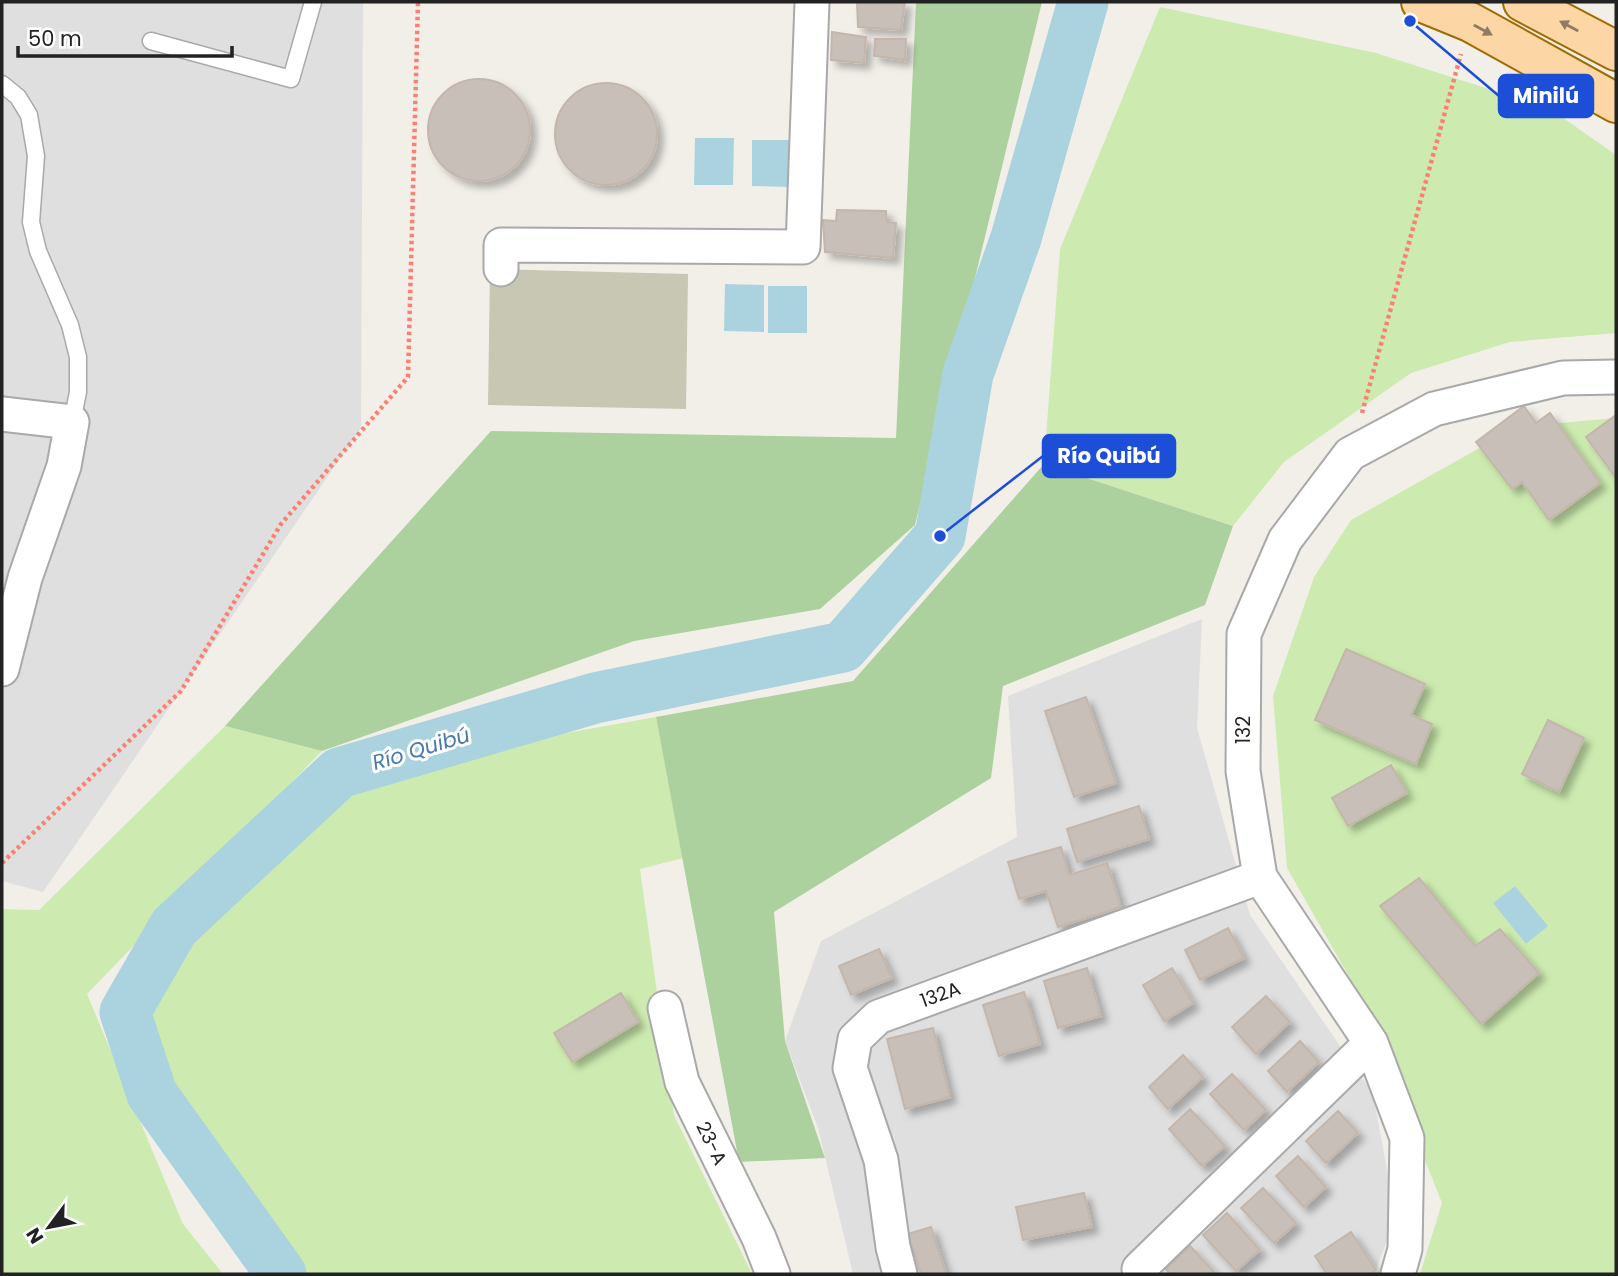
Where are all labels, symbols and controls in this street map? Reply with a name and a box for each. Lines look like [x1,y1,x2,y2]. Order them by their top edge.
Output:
scale bar [18,14,231,58]
one-way arrow [1559,21,1579,33]
text: 50 m [28,24,82,53]
one-way arrow [1473,24,1493,35]
callout: Minilú [1499,75,1593,117]
text: Minilú [1513,81,1579,110]
callout: Río Quibú [1043,435,1175,477]
text: Río Quibú [1057,441,1161,470]
street label: 132 [1230,716,1257,744]
water label: Río Quibú [369,720,473,777]
street label: 132A [916,975,964,1014]
street label: 23-A [689,1117,734,1170]
north arrow [14,1192,84,1262]
text: N [20,1223,50,1249]

